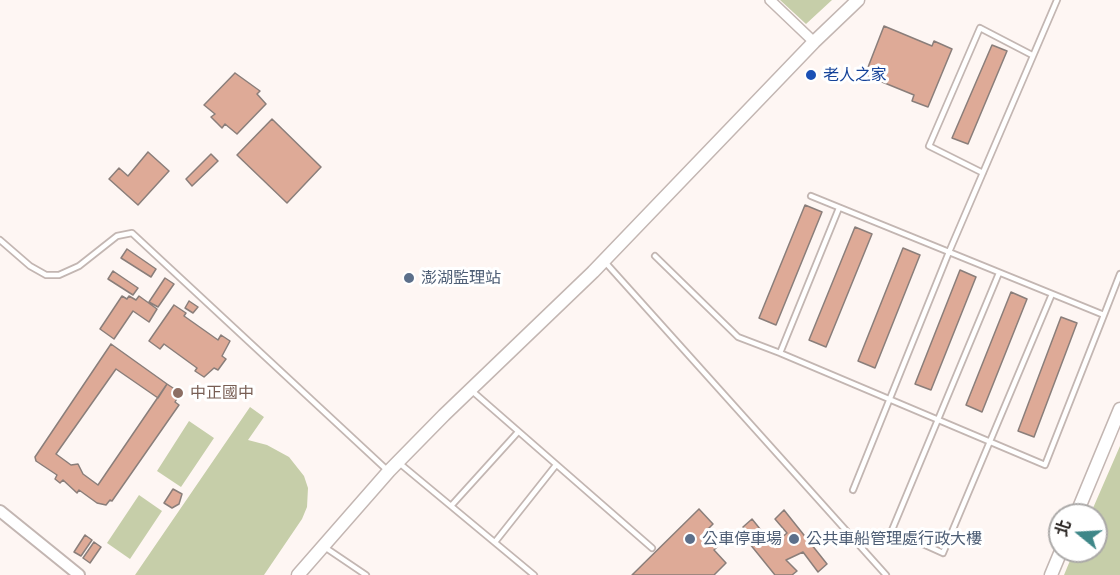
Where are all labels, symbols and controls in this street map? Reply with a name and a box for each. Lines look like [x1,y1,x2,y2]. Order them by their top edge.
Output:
place label: 老人之家 [823,65,887,85]
marker: 老人之家 [804,68,818,82]
place label: 澎湖監理站 [421,268,501,288]
marker: 澎湖監理站 [402,271,416,285]
place label: 中正國中 [190,383,254,403]
marker: 中正國中 [171,386,185,400]
north arrow [1048,503,1108,563]
text: 北 [1050,517,1075,539]
place label: 公車停車場 [702,529,782,549]
place label: 公共車船管理處行政大樓 [806,529,982,549]
marker: 公車停車場 [683,532,697,546]
marker: 公共車船管理處行政大樓 [787,532,801,546]

